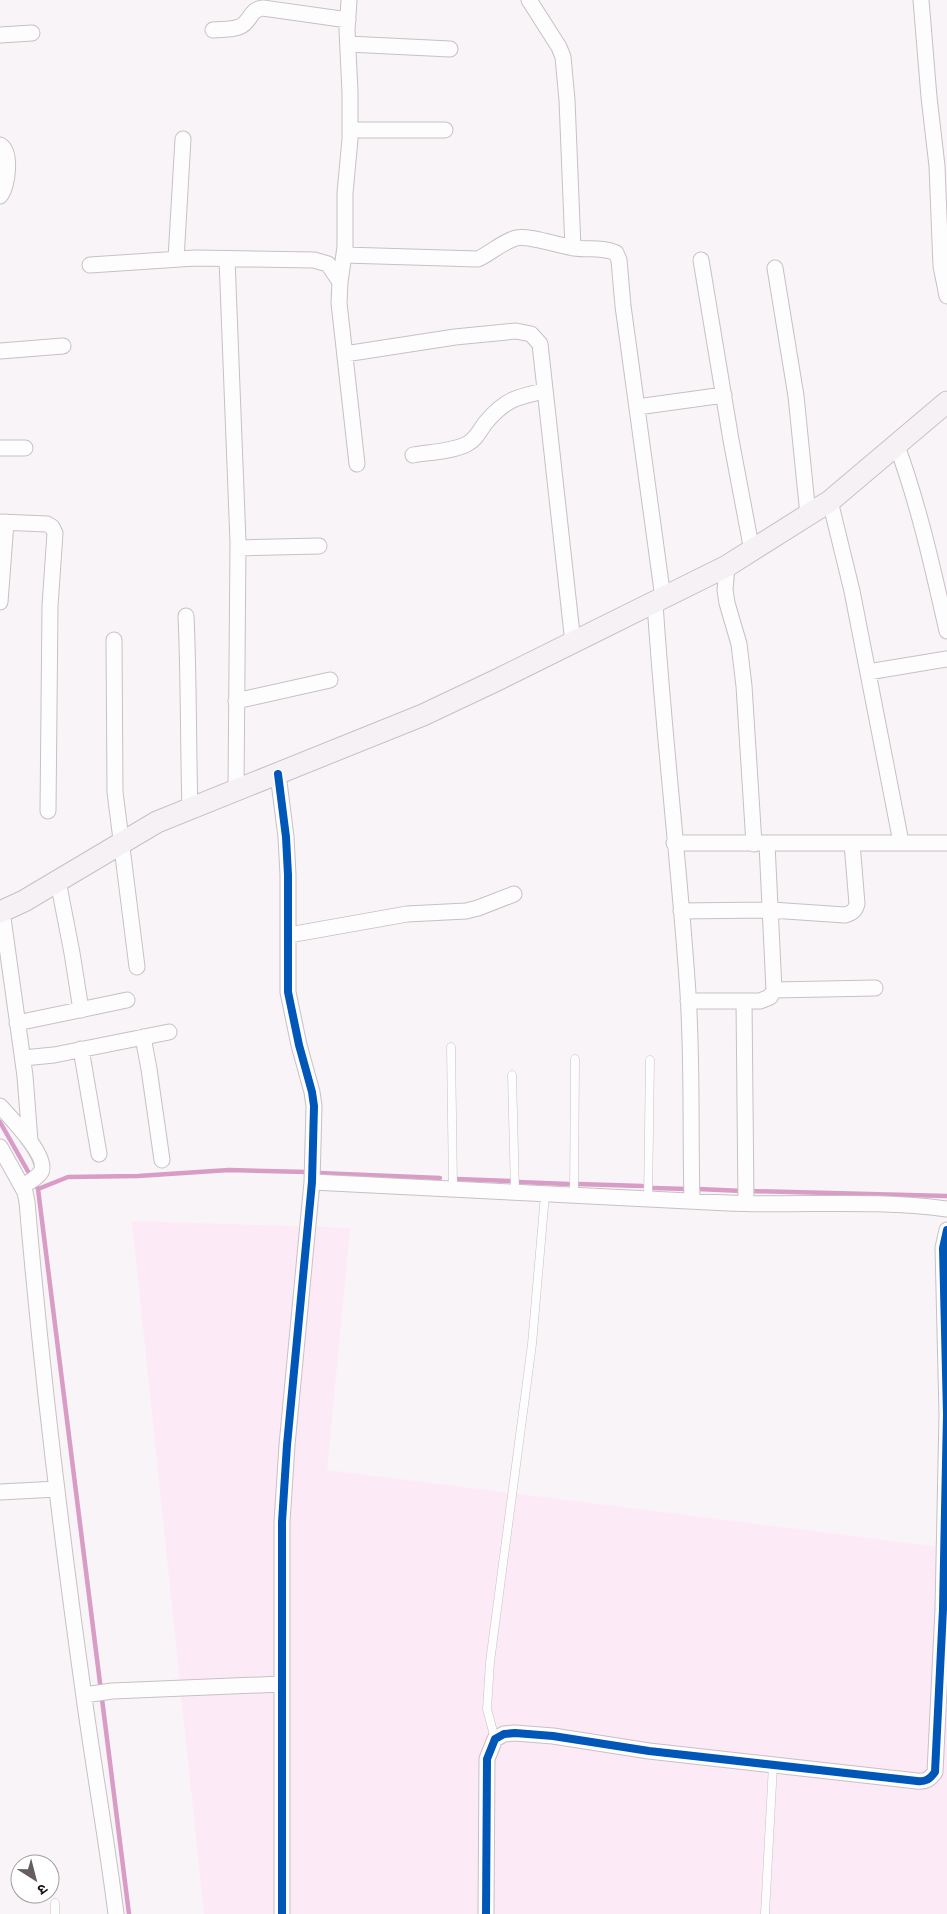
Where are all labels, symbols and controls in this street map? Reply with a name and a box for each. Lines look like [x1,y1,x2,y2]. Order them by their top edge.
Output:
north arrow [10,1854,60,1904]
text: उ [34,1881,51,1899]

